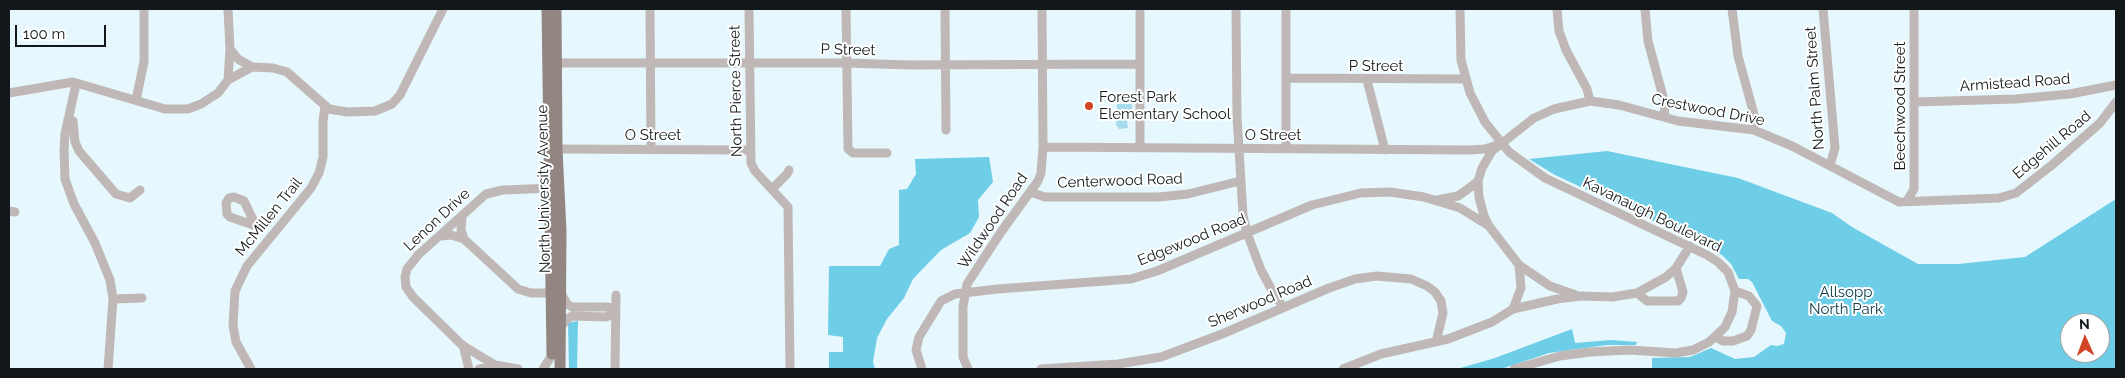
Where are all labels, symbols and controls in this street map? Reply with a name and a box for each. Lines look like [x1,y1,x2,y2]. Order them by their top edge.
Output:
scale bar [18,15,109,47]
text: 100 m [23,25,65,43]
street label: North Pierce Street [726,25,746,157]
street label: North Palm Street [1802,26,1828,150]
street label: P Street [820,41,876,59]
street label: Beechwood Street [1891,42,1909,170]
street label: P Street [1349,57,1403,75]
street label: Armistead Road [1959,70,2071,96]
place label: Forest Park Elementary School [1099,88,1231,123]
street label: Crestwood Drive [1650,90,1766,130]
marker: Forest Park Elementary School [1083,100,1095,112]
street label: North University Avenue [534,105,554,273]
street label: Edgehill Road [2009,107,2095,183]
street label: O Street [625,126,681,144]
street label: O Street [1245,126,1301,144]
street label: Wildwood Road [954,170,1032,272]
street label: Centerwood Road [1057,170,1183,192]
street label: McMillen Trail [232,174,306,260]
street label: Kavanaugh Boulevard [1580,174,1724,256]
street label: Lenon Drive [400,185,474,255]
street label: Edgewood Road [1135,210,1249,270]
street label: Sherwood Road [1205,272,1315,332]
park label: Allsopp North Park [1809,283,1883,318]
north arrow [2060,313,2110,363]
text: N [2079,316,2090,332]

